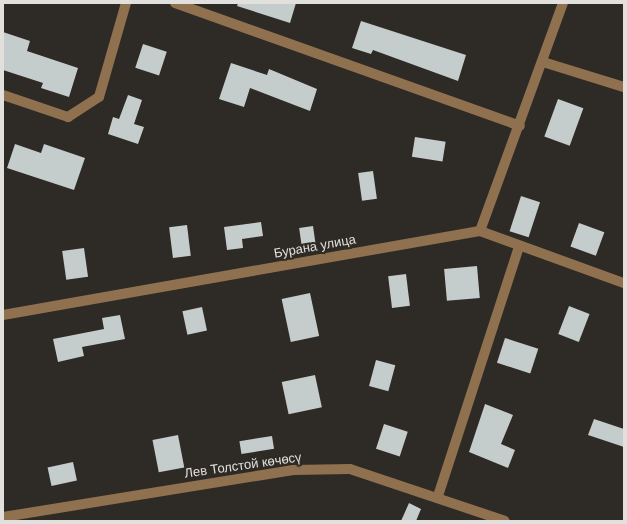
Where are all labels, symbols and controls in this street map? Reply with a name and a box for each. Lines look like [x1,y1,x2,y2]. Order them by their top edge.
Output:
street label: Бурана улица [273,232,357,262]
street label: Лев Толстой көчөсү [183,450,303,482]

